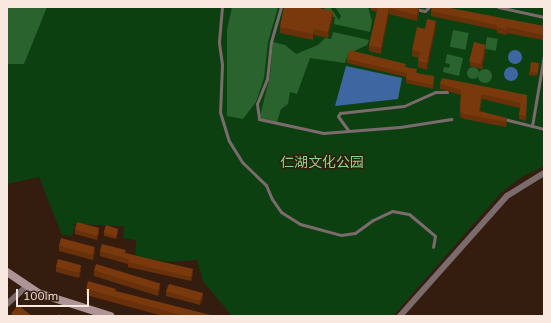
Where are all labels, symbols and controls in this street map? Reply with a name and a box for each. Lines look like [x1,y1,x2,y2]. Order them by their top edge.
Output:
park label: 仁湖文化公园 [280,154,364,170]
scale bar [18,281,91,307]
text: 100 m [23,288,58,303]

